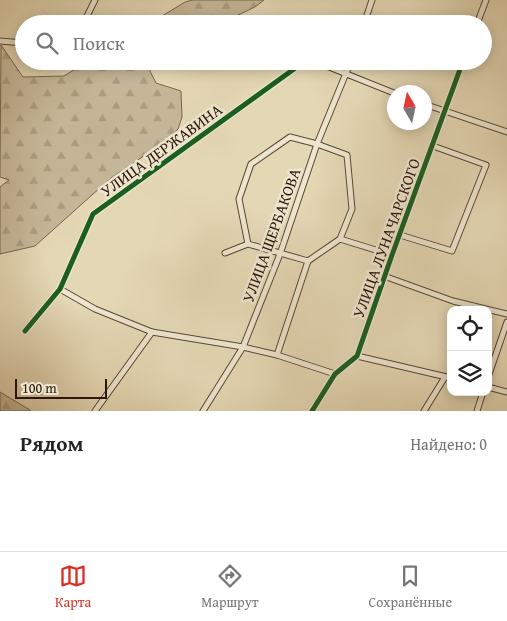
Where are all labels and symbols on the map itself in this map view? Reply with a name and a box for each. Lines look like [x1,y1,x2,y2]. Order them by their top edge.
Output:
north arrow [387,85,432,130]
street label: УЛИЦА ДЕРЖАВИНА [95,97,227,202]
street label: УЛИЦА ЛУНАЧАРСКОГО [346,155,426,321]
street label: УЛИЦА ЩЕРБАКОВА [236,164,307,306]
scale bar [15,376,108,399]

